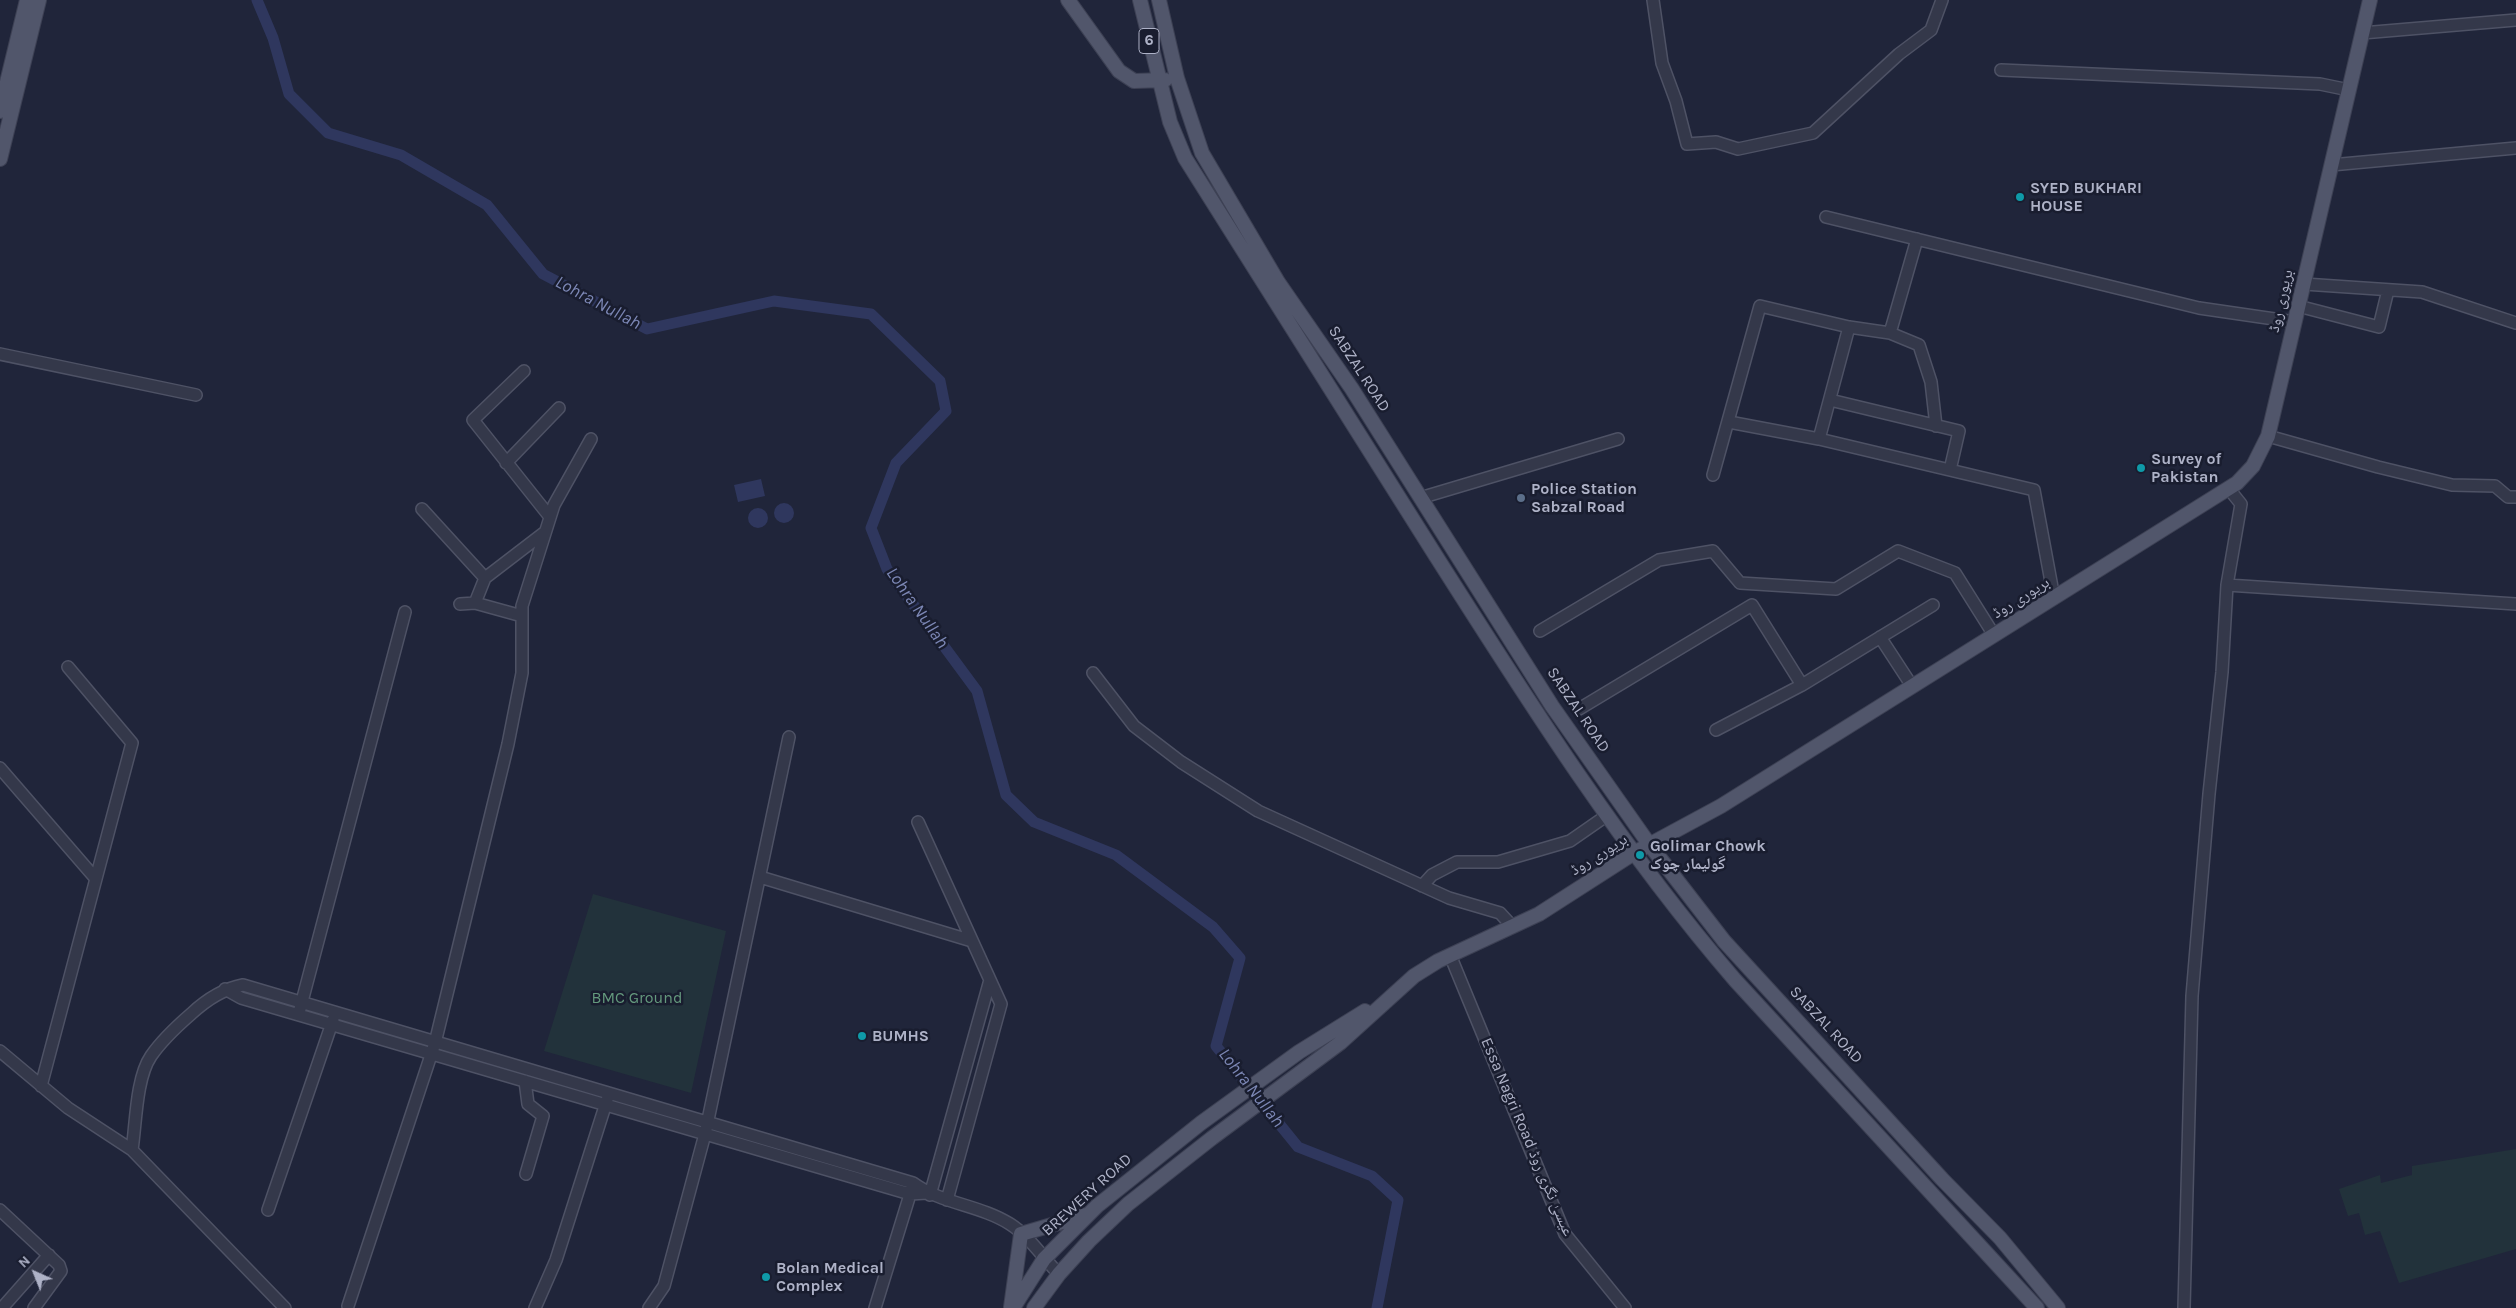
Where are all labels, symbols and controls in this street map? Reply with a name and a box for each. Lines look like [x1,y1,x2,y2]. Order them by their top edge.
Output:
road number: 6 [1139,28,1159,54]
place label: SYED BUKHARI HOUSE [2030,178,2142,216]
marker: SYED BUKHARI HOUSE [2014,191,2026,203]
street label: بریوری روڈ [2264,268,2298,334]
water label: Lohra Nullah [551,271,645,335]
street label: SABZAL ROAD [1324,322,1394,416]
place label: Survey of Pakistan [2151,449,2221,487]
marker: Survey of Pakistan [2135,462,2147,474]
place label: Police Station Sabzal Road [1531,479,1637,517]
marker: Police Station Sabzal Road [1515,492,1527,504]
water label: Lohra Nullah [881,563,953,653]
street label: بریوری روڈ [1989,573,2053,623]
street label: SABZAL ROAD [1542,664,1614,756]
street label: بریوری روڈ [1567,830,1631,880]
place label: Golimar Chowk گولیمار چوک [1650,836,1766,874]
marker: Golimar Chowk گولیمار چوک [1634,849,1646,861]
street label: SABZAL ROAD [1785,982,1867,1068]
park label: BMC Ground [592,988,682,1008]
place label: BUMHS [872,1026,929,1046]
marker: BUMHS [856,1030,868,1042]
street label: Essa Nagri Road عیسیٰ نگری روڈ [1476,1035,1578,1239]
water label: Lohra Nullah [1214,1044,1288,1132]
street label: BREWERY ROAD [1038,1150,1136,1240]
north arrow [10,1248,60,1298]
text: N [15,1252,34,1271]
place label: Bolan Medical Complex [776,1258,884,1296]
marker: Bolan Medical Complex [760,1271,772,1283]

